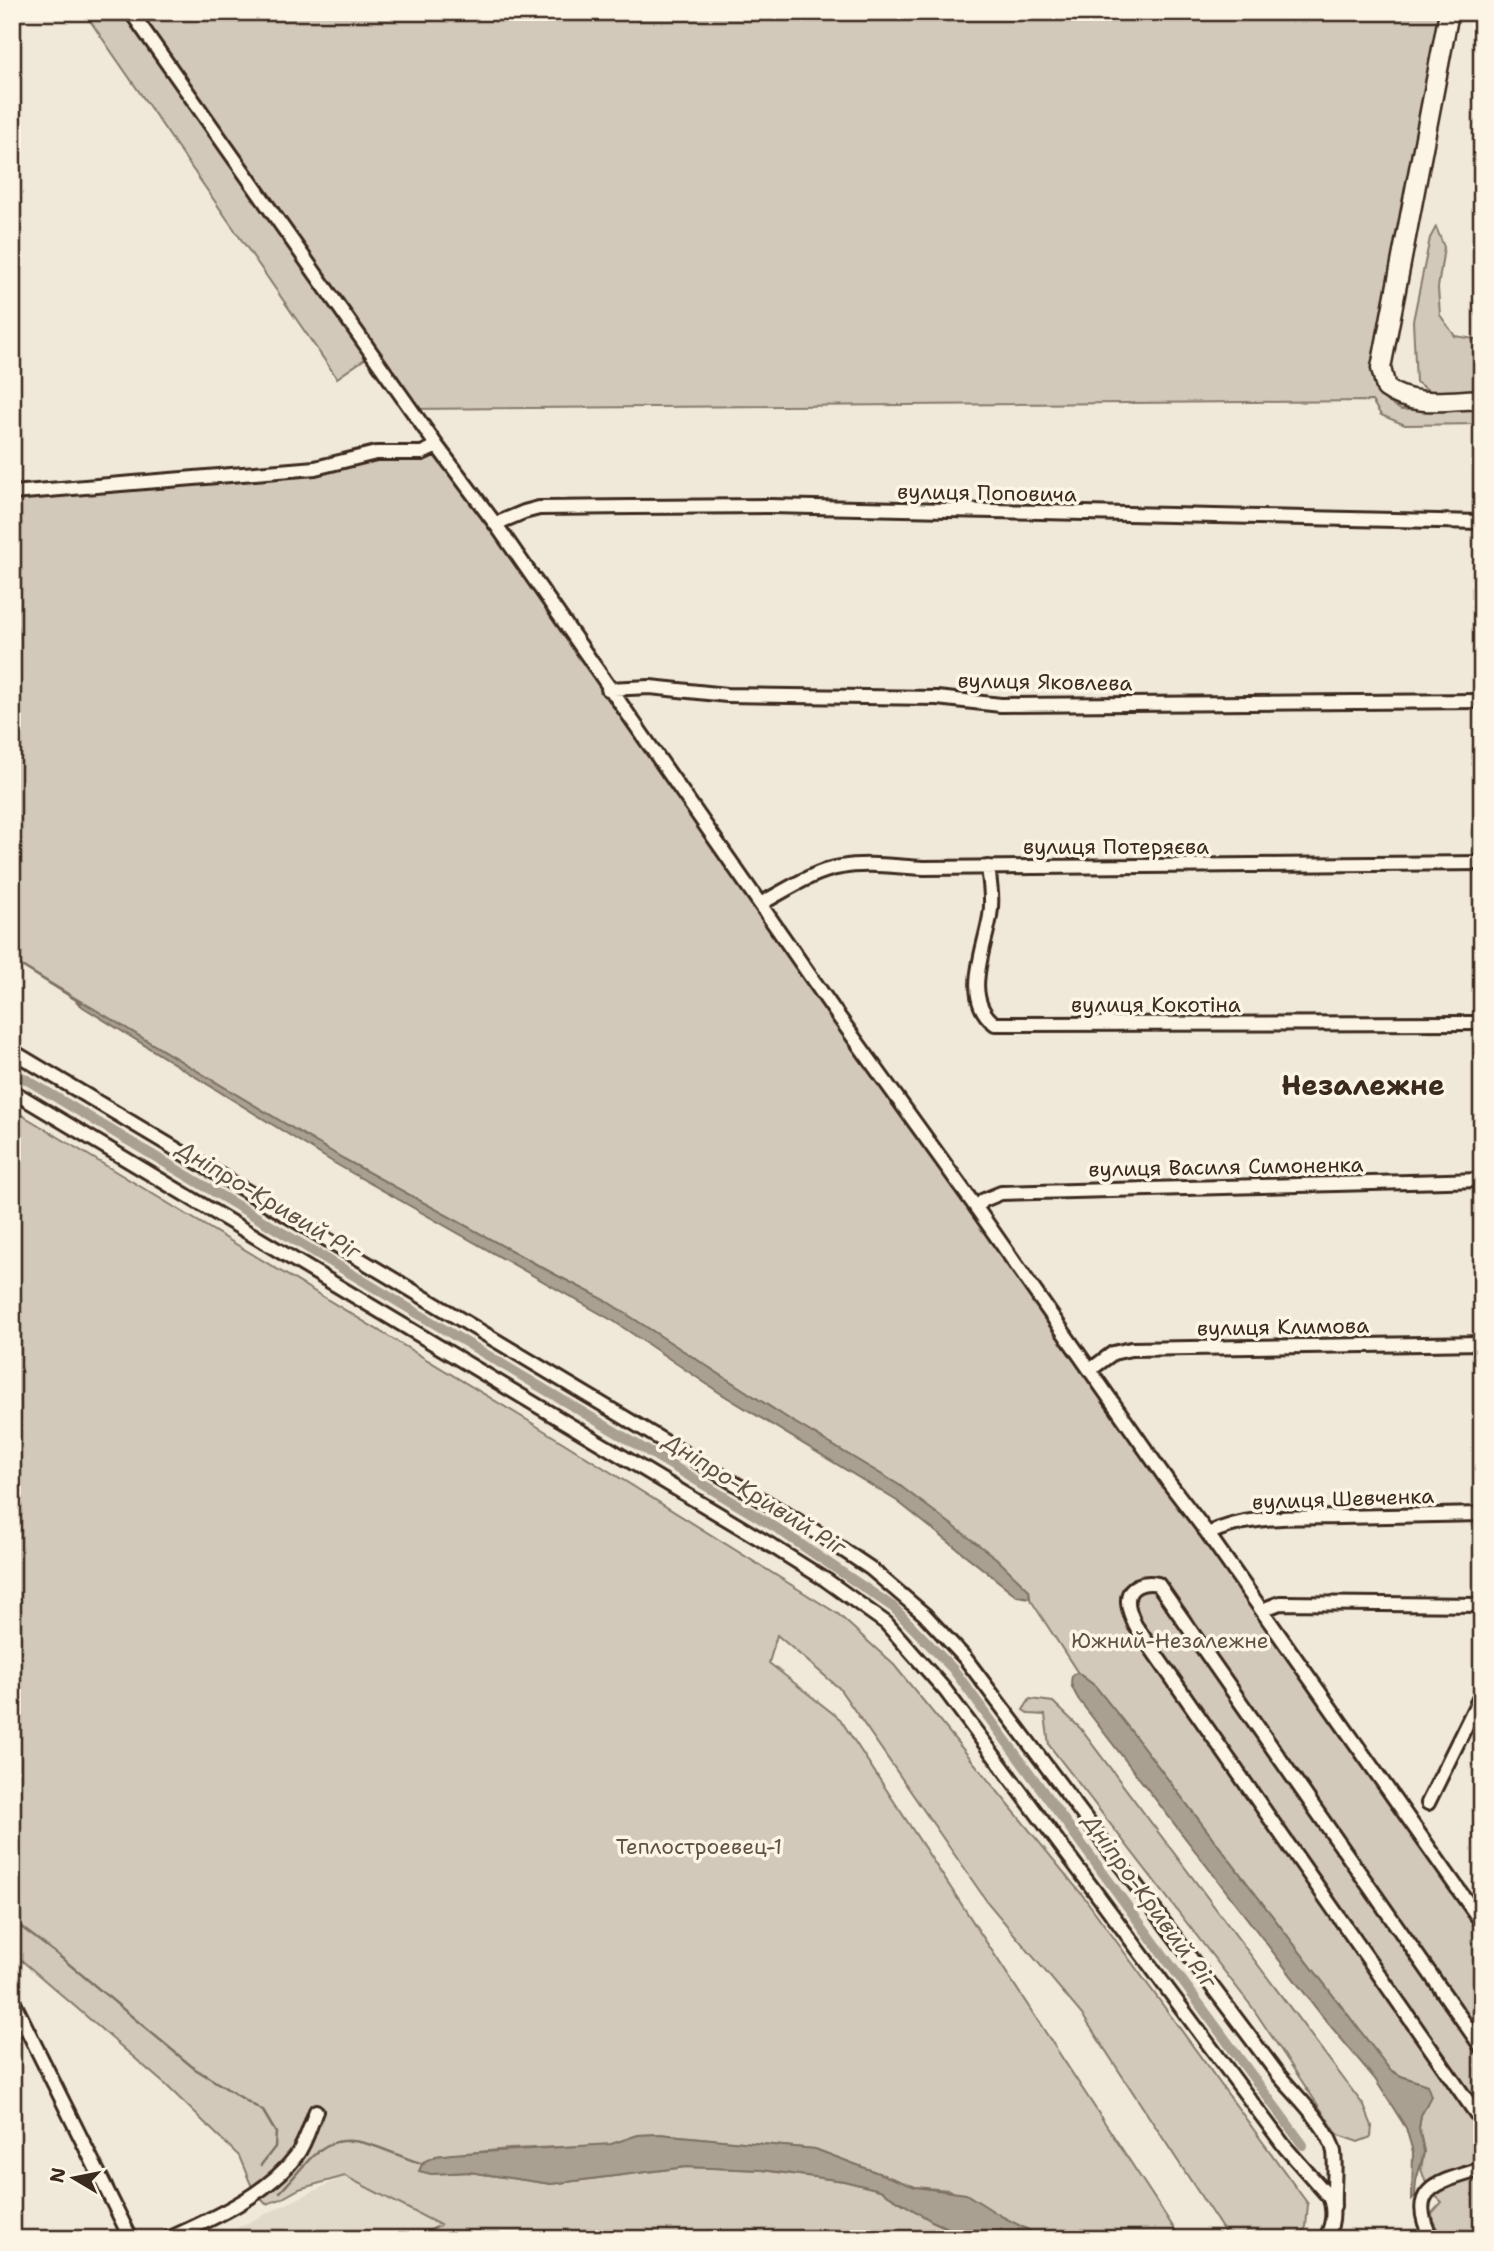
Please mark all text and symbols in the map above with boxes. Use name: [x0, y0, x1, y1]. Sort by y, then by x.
street label: вулиця Поповича: [897, 477, 1077, 509]
street label: вулиця Яковлева: [957, 666, 1133, 698]
street label: вулиця Потеряєва: [1023, 833, 1209, 861]
street label: вулиця Кокотіна: [1071, 991, 1241, 1019]
district label: Незалежне: [1281, 1066, 1445, 1104]
water label: Дніпро-Кривий Ріг: [170, 1132, 368, 1268]
street label: вулиця Василя Симоненка: [1088, 1151, 1364, 1183]
street label: вулиця Климова: [1197, 1311, 1369, 1343]
water label: Дніпро-Кривий Ріг: [657, 1425, 853, 1563]
street label: вулиця Шевченка: [1251, 1482, 1435, 1516]
park label: Южний-Незалежне: [1071, 1627, 1269, 1655]
water label: Дніпро-Кривий Ріг: [1075, 1806, 1225, 1996]
park label: Теплостроевец-1: [616, 1833, 782, 1861]
north arrow: [38, 2142, 108, 2212]
text: N: [44, 2166, 71, 2185]

